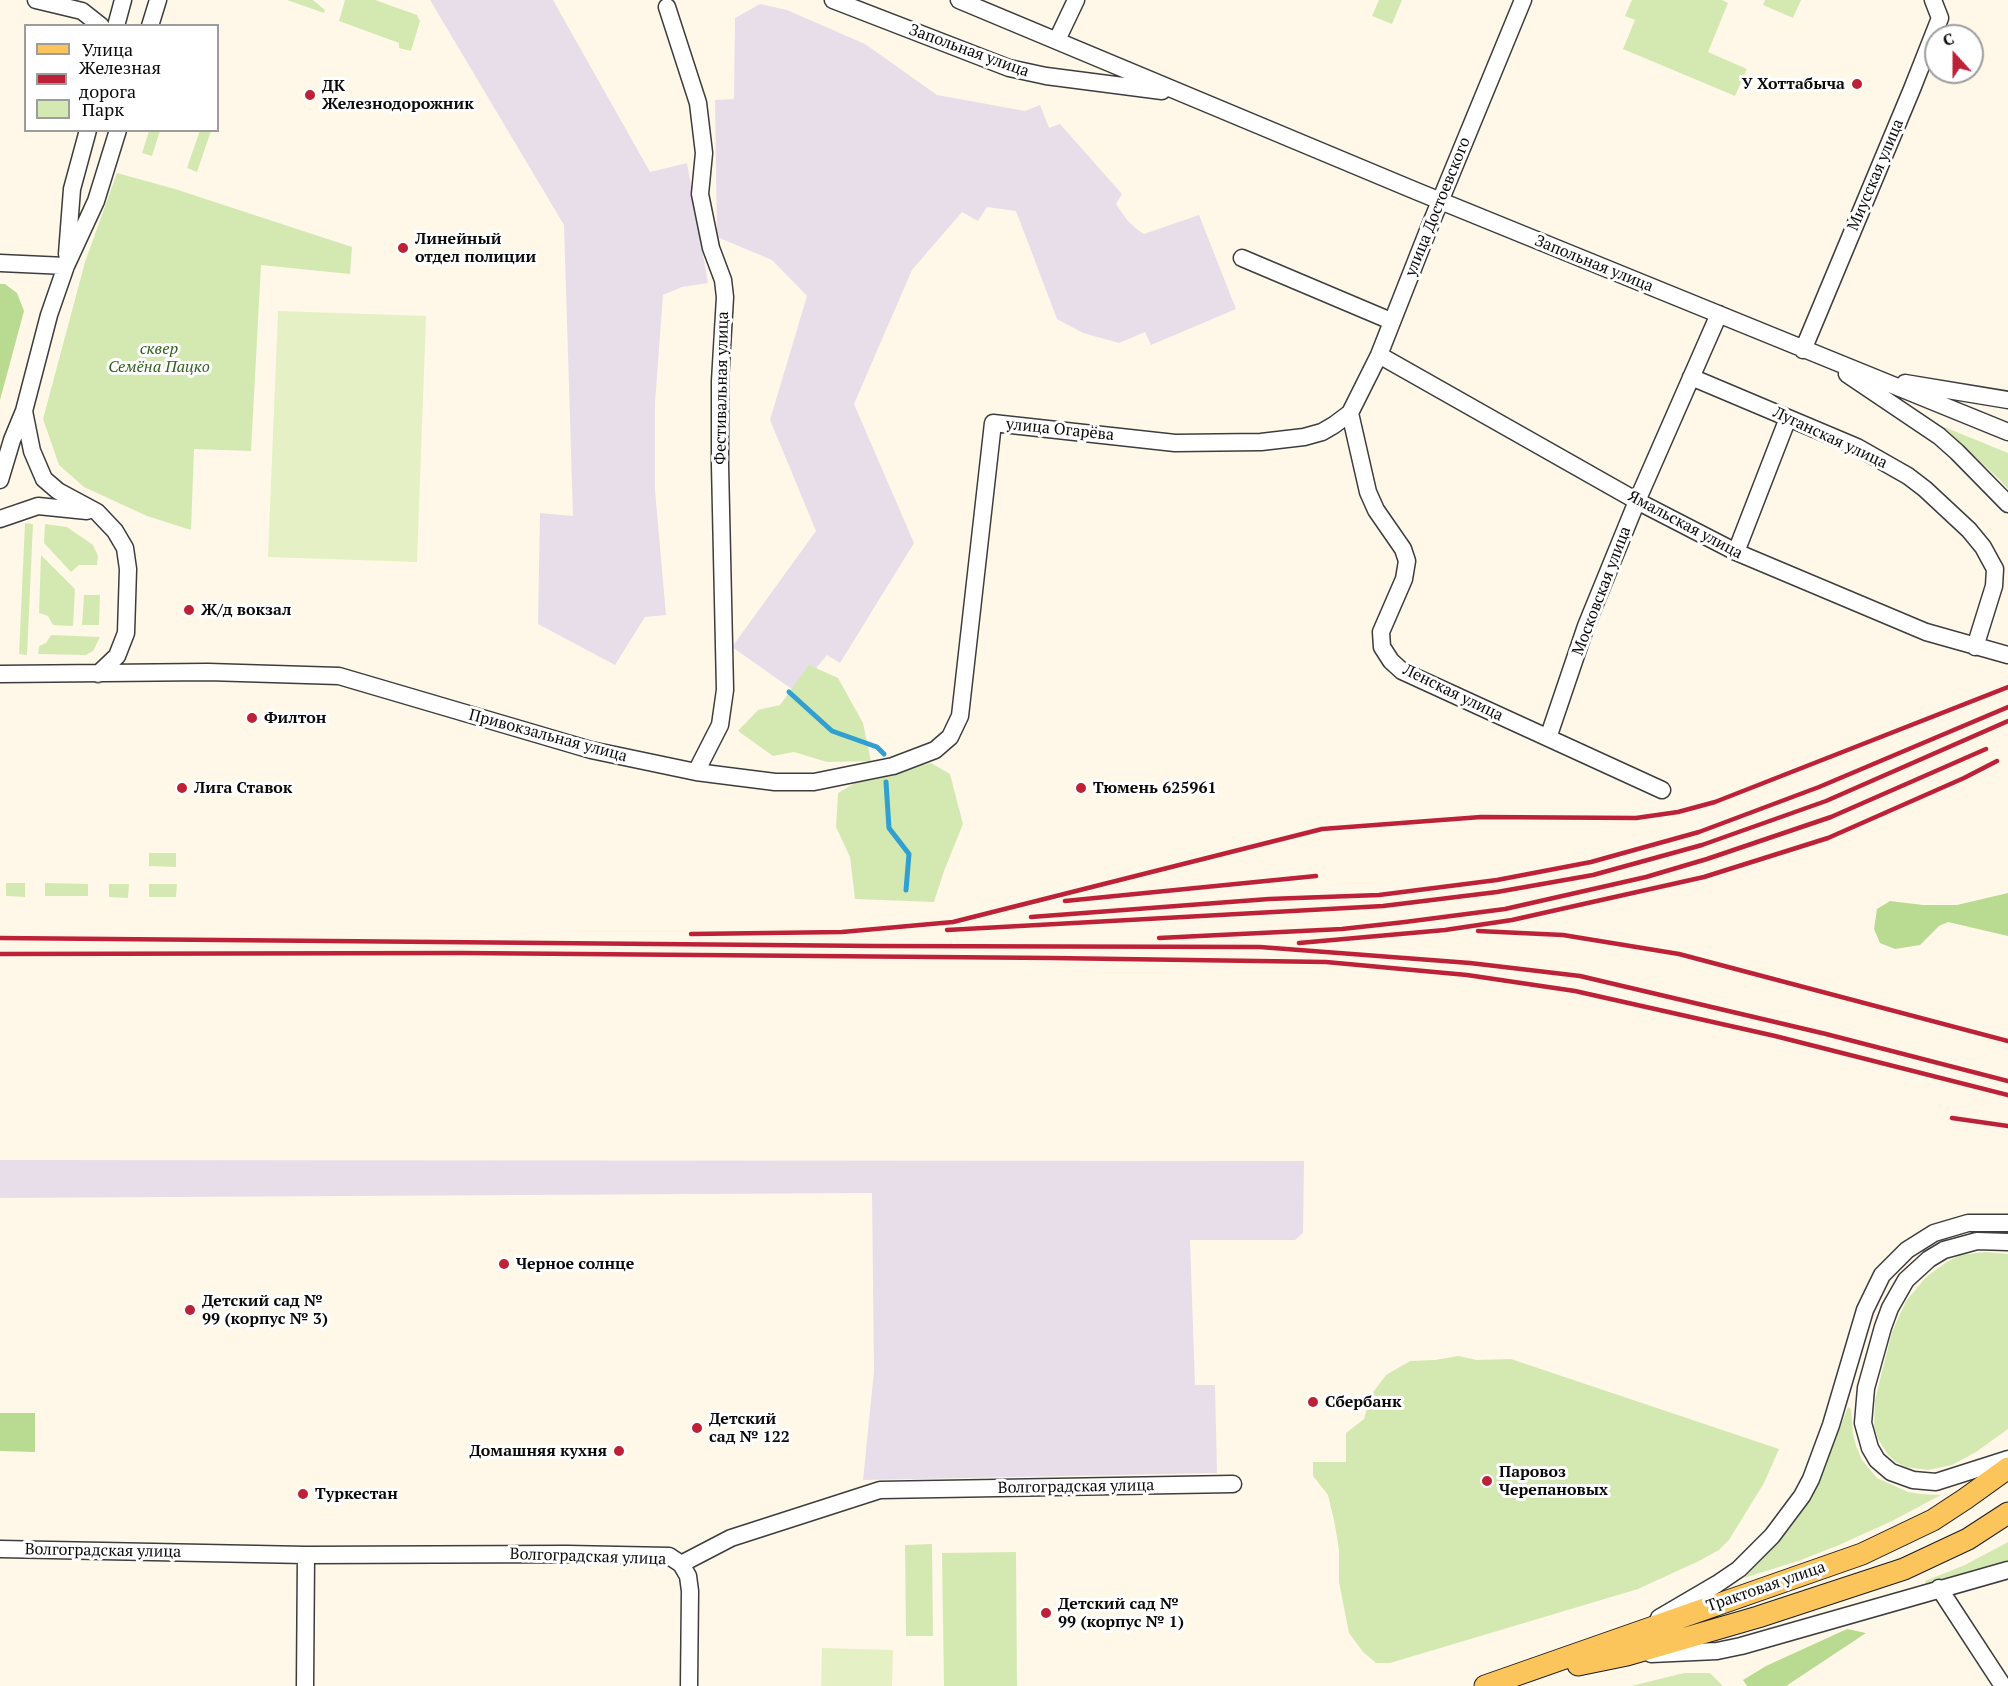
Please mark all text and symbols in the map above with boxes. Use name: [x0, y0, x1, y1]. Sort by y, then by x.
street label: Запольная улица: [906, 20, 1032, 82]
legend: [24, 24, 219, 132]
north arrow: [1924, 24, 1984, 84]
text: С: [1939, 27, 1957, 51]
text: Улица: [82, 37, 133, 61]
text: Железная дорога: [79, 55, 161, 103]
place label: У Хоттабыча: [1742, 74, 1845, 94]
place label: ДК Железнодорожник: [322, 76, 474, 114]
marker: У Хоттабыча: [1850, 77, 1864, 91]
marker: ДК Железнодорожник: [303, 88, 317, 102]
text: Парк: [82, 97, 124, 121]
street label: Миусская улица: [1844, 116, 1908, 234]
street label: улица Достоевского: [1401, 135, 1475, 279]
place label: Линейный отдел полиции: [415, 229, 536, 267]
street label: Запольная улица: [1532, 231, 1656, 297]
marker: Линейный отдел полиции: [396, 241, 410, 255]
street label: Фестивальная улица: [711, 311, 733, 465]
park label: сквер Семёна Пацко: [108, 339, 210, 377]
street label: Луганская улица: [1770, 403, 1890, 473]
street label: улица Огарёва: [1005, 415, 1115, 445]
street label: Ямальская улица: [1624, 487, 1746, 563]
street label: Московская улица: [1569, 524, 1635, 658]
place label: Ж/д вокзал: [201, 600, 291, 620]
marker: Ж/д вокзал: [182, 603, 196, 617]
street label: Ленская улица: [1400, 660, 1506, 726]
street label: Привокзальная улица: [467, 706, 629, 766]
place label: Филтон: [264, 708, 326, 728]
marker: Филтон: [245, 711, 259, 725]
place label: Лига Ставок: [194, 778, 292, 798]
place label: Тюмень 625961: [1093, 778, 1216, 798]
marker: Лига Ставок: [175, 781, 189, 795]
marker: Тюмень 625961: [1074, 781, 1088, 795]
place label: Черное солнце: [516, 1254, 634, 1274]
marker: Черное солнце: [497, 1257, 511, 1271]
place label: Детский сад № 99 (корпус № 3): [202, 1291, 328, 1329]
marker: Детский сад № 99 (корпус № 3): [183, 1303, 197, 1317]
place label: Сбербанк: [1325, 1392, 1401, 1412]
marker: Сбербанк: [1306, 1395, 1320, 1409]
place label: Детский сад № 122: [709, 1409, 790, 1447]
marker: Детский сад № 122: [690, 1421, 704, 1435]
place label: Домашняя кухня: [470, 1441, 607, 1461]
marker: Домашняя кухня: [612, 1444, 626, 1458]
place label: Паровоз Черепановых: [1499, 1462, 1608, 1500]
marker: Паровоз Черепановых: [1480, 1474, 1494, 1488]
street label: Волгоградская улица: [998, 1476, 1154, 1498]
place label: Туркестан: [315, 1484, 398, 1504]
marker: Туркестан: [296, 1487, 310, 1501]
street label: Волгоградская улица: [25, 1540, 181, 1562]
street label: Волгоградская улица: [509, 1545, 667, 1569]
street label: Трактовая улица: [1704, 1558, 1828, 1616]
place label: Детский сад № 99 (корпус № 1): [1058, 1594, 1184, 1632]
marker: Детский сад № 99 (корпус № 1): [1039, 1606, 1053, 1620]

